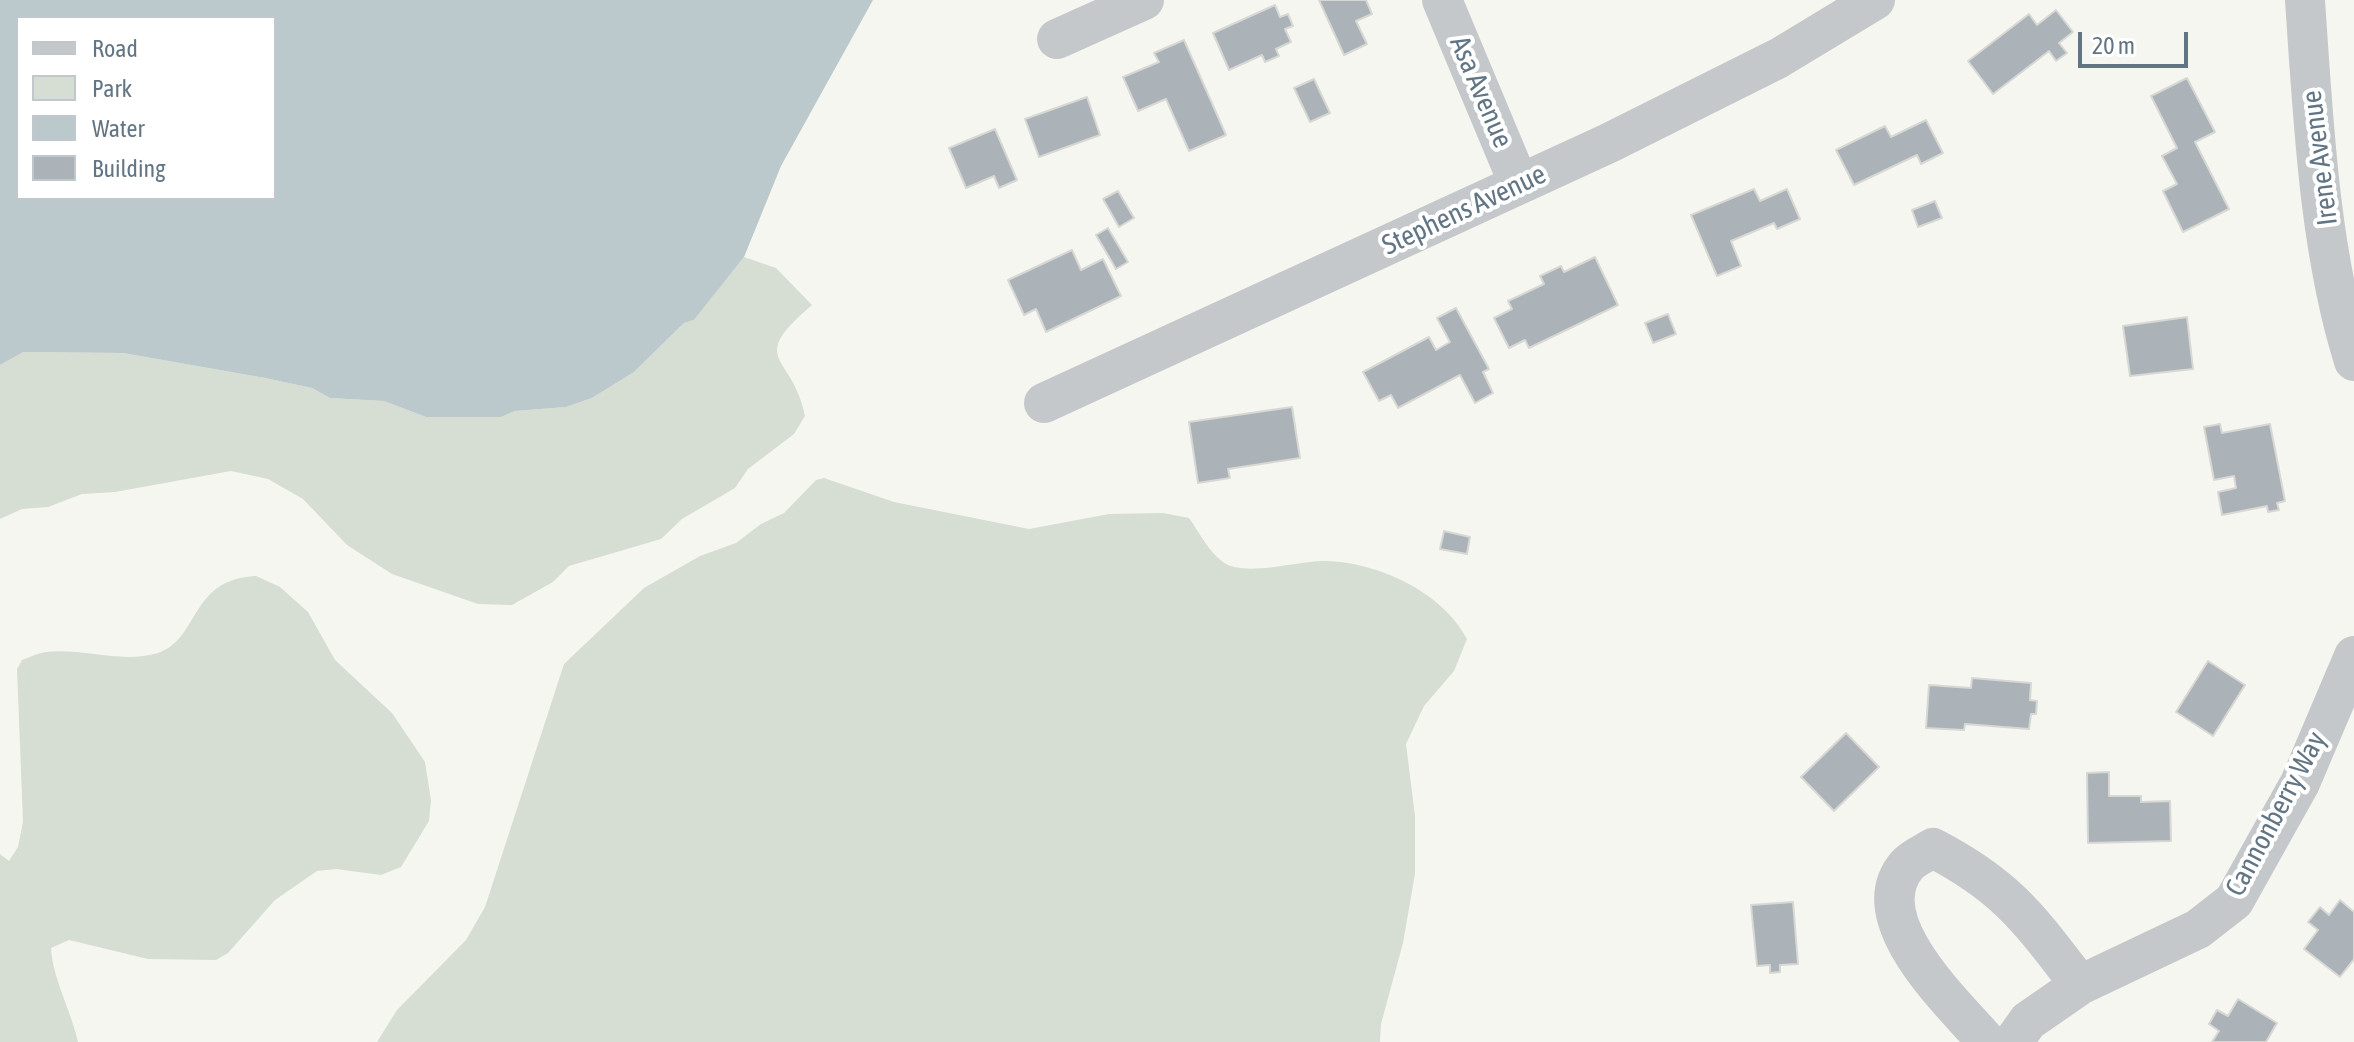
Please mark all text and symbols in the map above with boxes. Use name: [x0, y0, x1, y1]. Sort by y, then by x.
legend: [16, 16, 276, 200]
scale bar: [2082, 16, 2192, 66]
street label: Asa Avenue: [1442, 31, 1520, 153]
text: 20 m: [2092, 32, 2135, 59]
text: Road: [92, 35, 138, 62]
text: Park: [92, 75, 132, 102]
street label: Irene Avenue: [2295, 89, 2345, 227]
text: Water: [92, 115, 145, 142]
text: Building: [92, 155, 165, 182]
street label: Stephens Avenue: [1377, 157, 1551, 263]
street label: Cannonberry Way: [2219, 726, 2333, 902]

